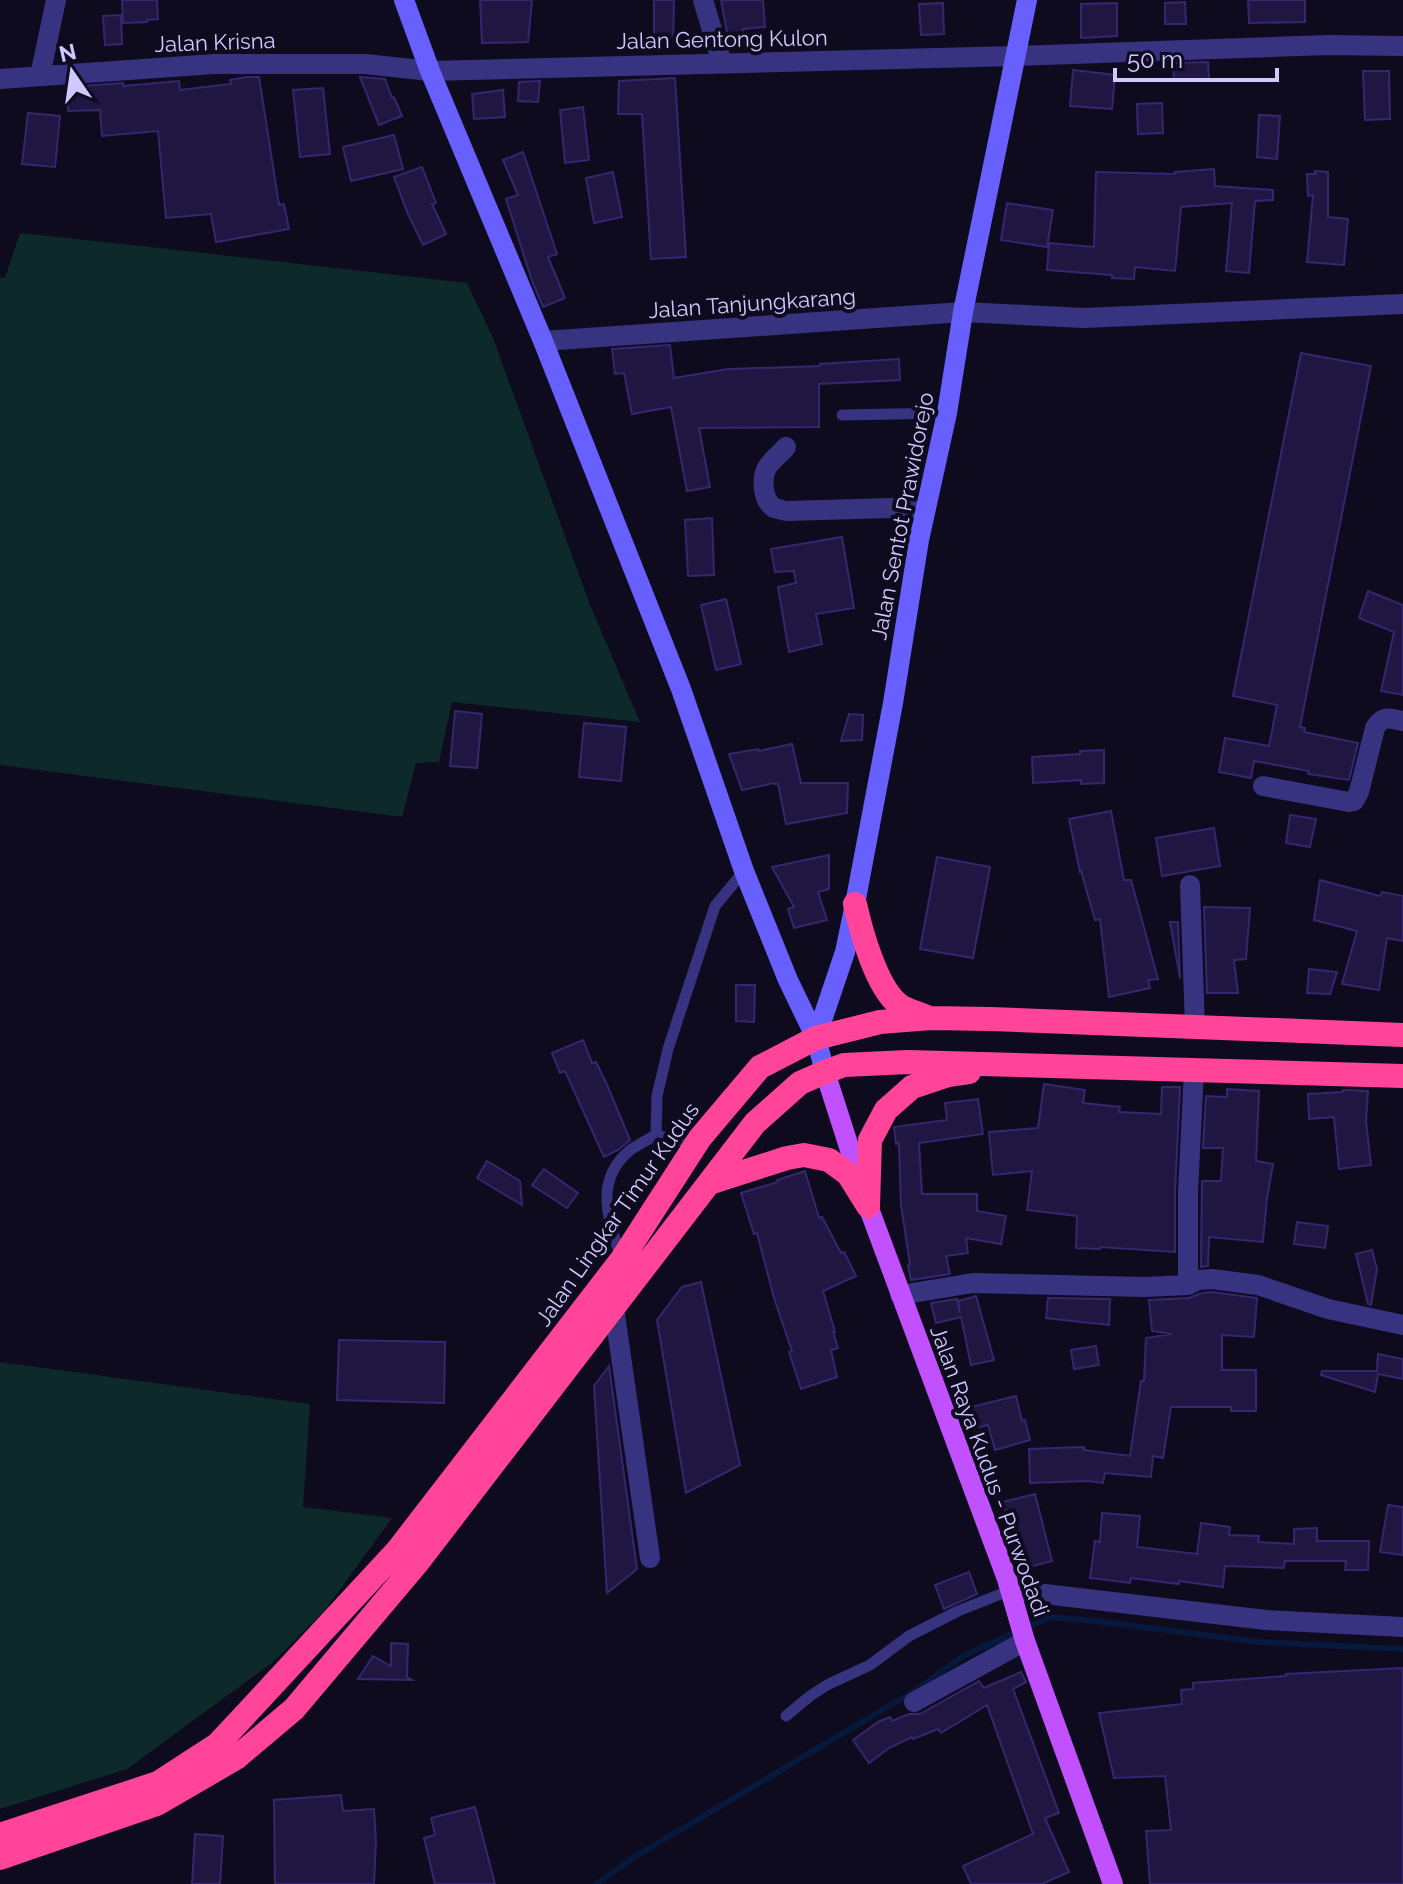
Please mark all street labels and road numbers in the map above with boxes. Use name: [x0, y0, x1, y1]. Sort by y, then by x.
street label: Jalan Gentong Kulon: [616, 24, 828, 54]
street label: Jalan Krisna: [154, 27, 276, 57]
street label: Jalan Tanjungkarang: [647, 283, 857, 323]
street label: Jalan Sentot Prawidorejo: [865, 390, 939, 642]
street label: Jalan Lingkar Timur Kudus: [530, 1097, 704, 1331]
street label: Jalan Raya Kudus - Purwodadi: [925, 1322, 1055, 1620]

